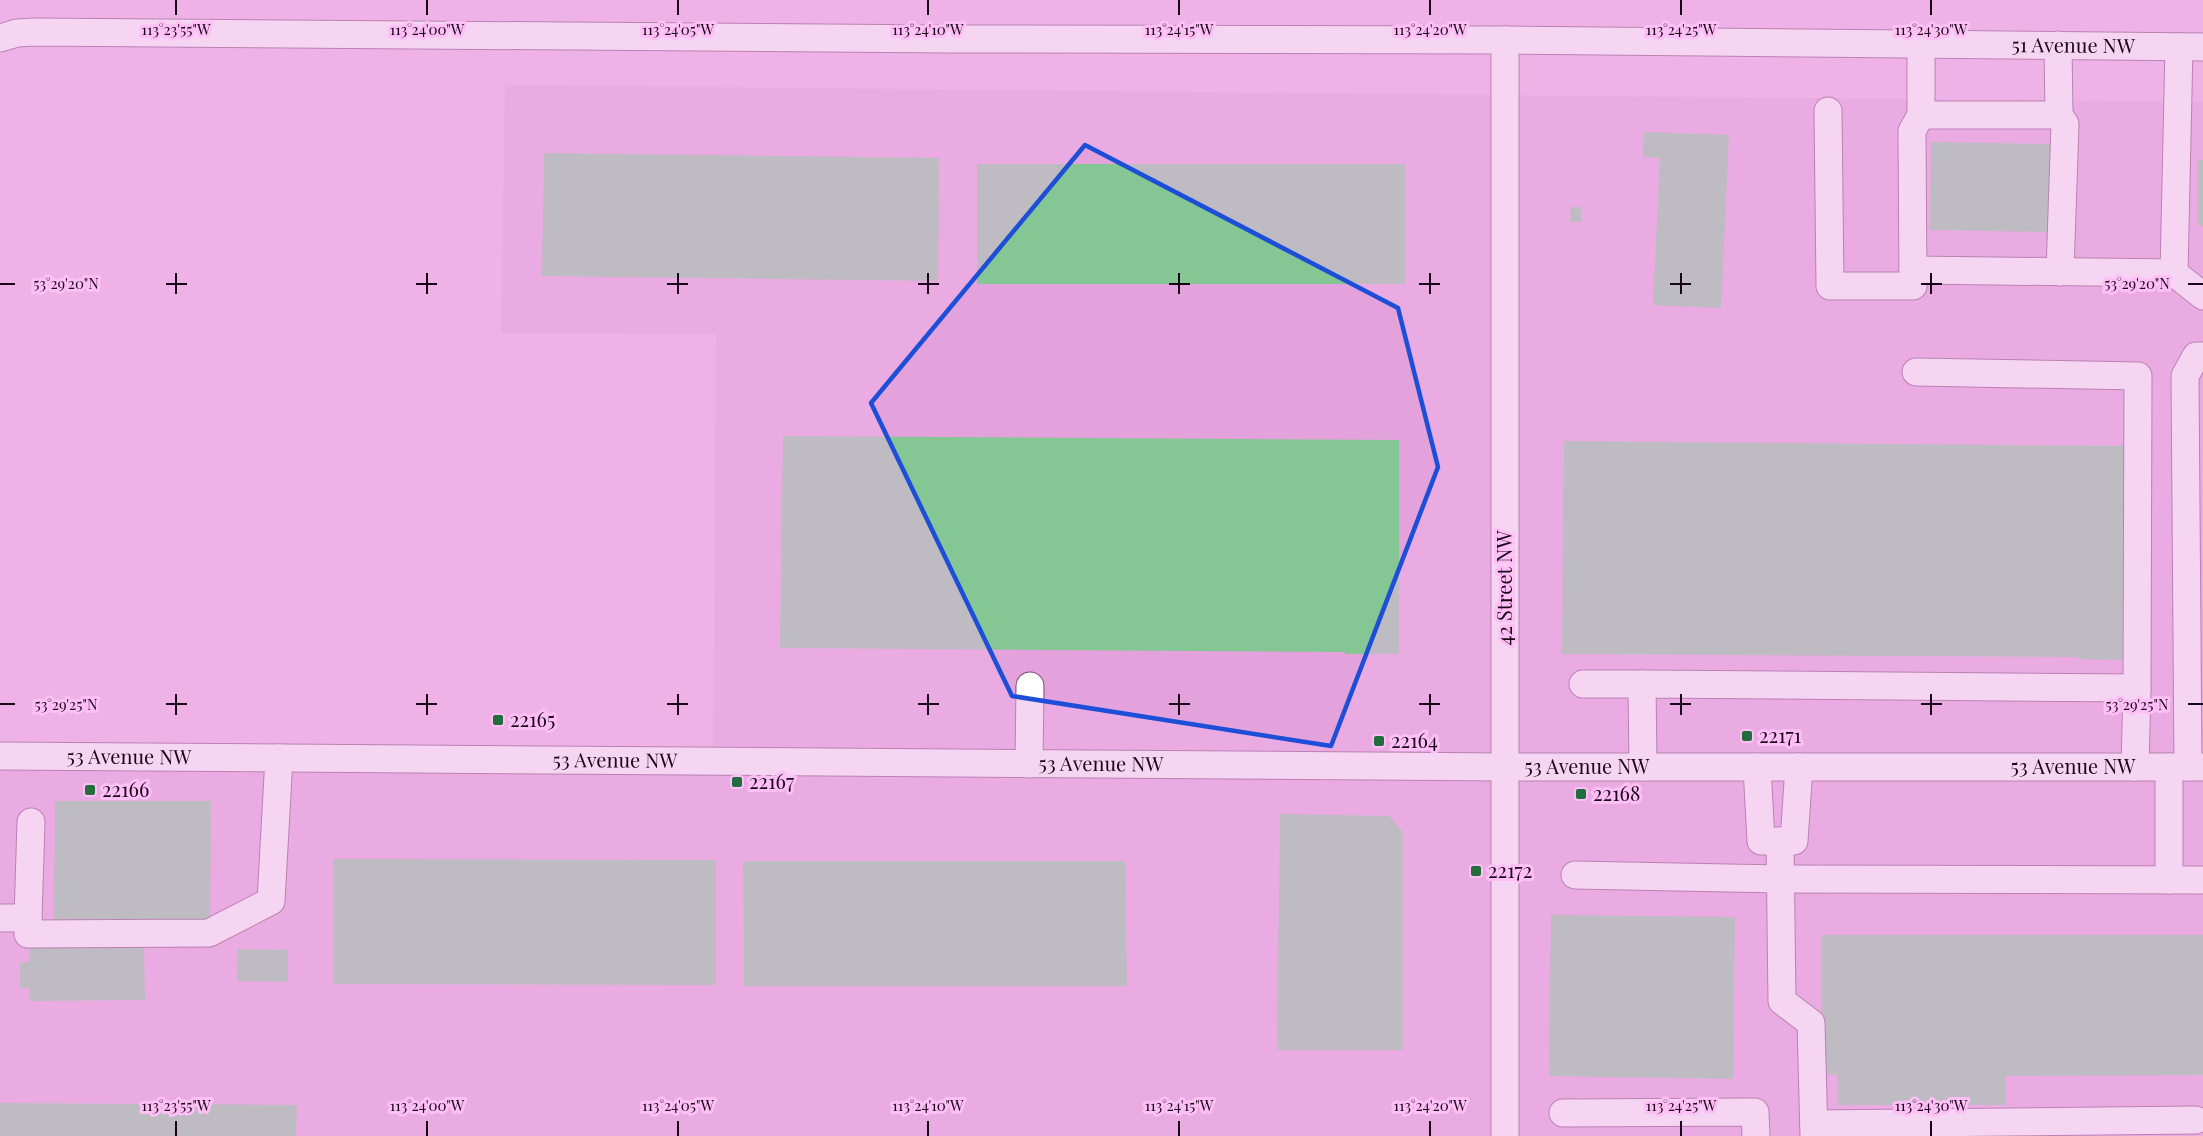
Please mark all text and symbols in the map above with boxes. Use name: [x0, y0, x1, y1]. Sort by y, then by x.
text: 113°23'55"W: [142, 19, 211, 39]
text: 113°24'00"W: [390, 19, 465, 39]
text: 113°24'05"W: [642, 19, 714, 39]
text: 113°24'10"W: [892, 19, 964, 39]
text: 113°24'15"W: [1145, 19, 1214, 39]
text: 113°24'20"W: [1394, 19, 1467, 39]
text: 113°24'25"W: [1646, 19, 1717, 39]
text: 113°24'30"W: [1895, 19, 1968, 39]
street label: 51 Avenue NW: [2011, 30, 2136, 58]
text: 53°29'20"N: [33, 273, 99, 293]
text: 53°29'20"N: [2104, 273, 2170, 293]
street label: 42 Street NW: [1490, 530, 1517, 646]
text: 53°29'25"N: [34, 694, 98, 714]
text: 53°29'25"N: [2105, 694, 2169, 714]
place label: 22165: [510, 705, 555, 732]
marker: 22165: [491, 713, 505, 727]
place label: 22171: [1759, 721, 1801, 748]
place label: 22164: [1391, 726, 1438, 753]
marker: 22171: [1740, 729, 1754, 743]
marker: 22164: [1372, 734, 1386, 748]
street label: 53 Avenue NW: [66, 741, 192, 769]
street label: 53 Avenue NW: [552, 745, 678, 773]
street label: 53 Avenue NW: [1038, 749, 1164, 777]
street label: 53 Avenue NW: [1524, 752, 1650, 779]
street label: 53 Avenue NW: [2010, 752, 2136, 779]
place label: 22167: [749, 767, 794, 794]
place label: 22166: [102, 775, 149, 802]
marker: 22167: [730, 775, 744, 789]
place label: 22168: [1593, 779, 1640, 806]
marker: 22166: [83, 783, 97, 797]
marker: 22168: [1574, 787, 1588, 801]
place label: 22172: [1488, 856, 1532, 883]
marker: 22172: [1469, 864, 1483, 878]
text: 113°23'55"W: [142, 1095, 211, 1115]
text: 113°24'00"W: [390, 1095, 465, 1115]
text: 113°24'05"W: [642, 1095, 714, 1115]
text: 113°24'10"W: [892, 1095, 964, 1115]
text: 113°24'15"W: [1145, 1095, 1214, 1115]
text: 113°24'20"W: [1394, 1095, 1467, 1115]
text: 113°24'25"W: [1646, 1095, 1717, 1115]
text: 113°24'30"W: [1895, 1095, 1968, 1115]

